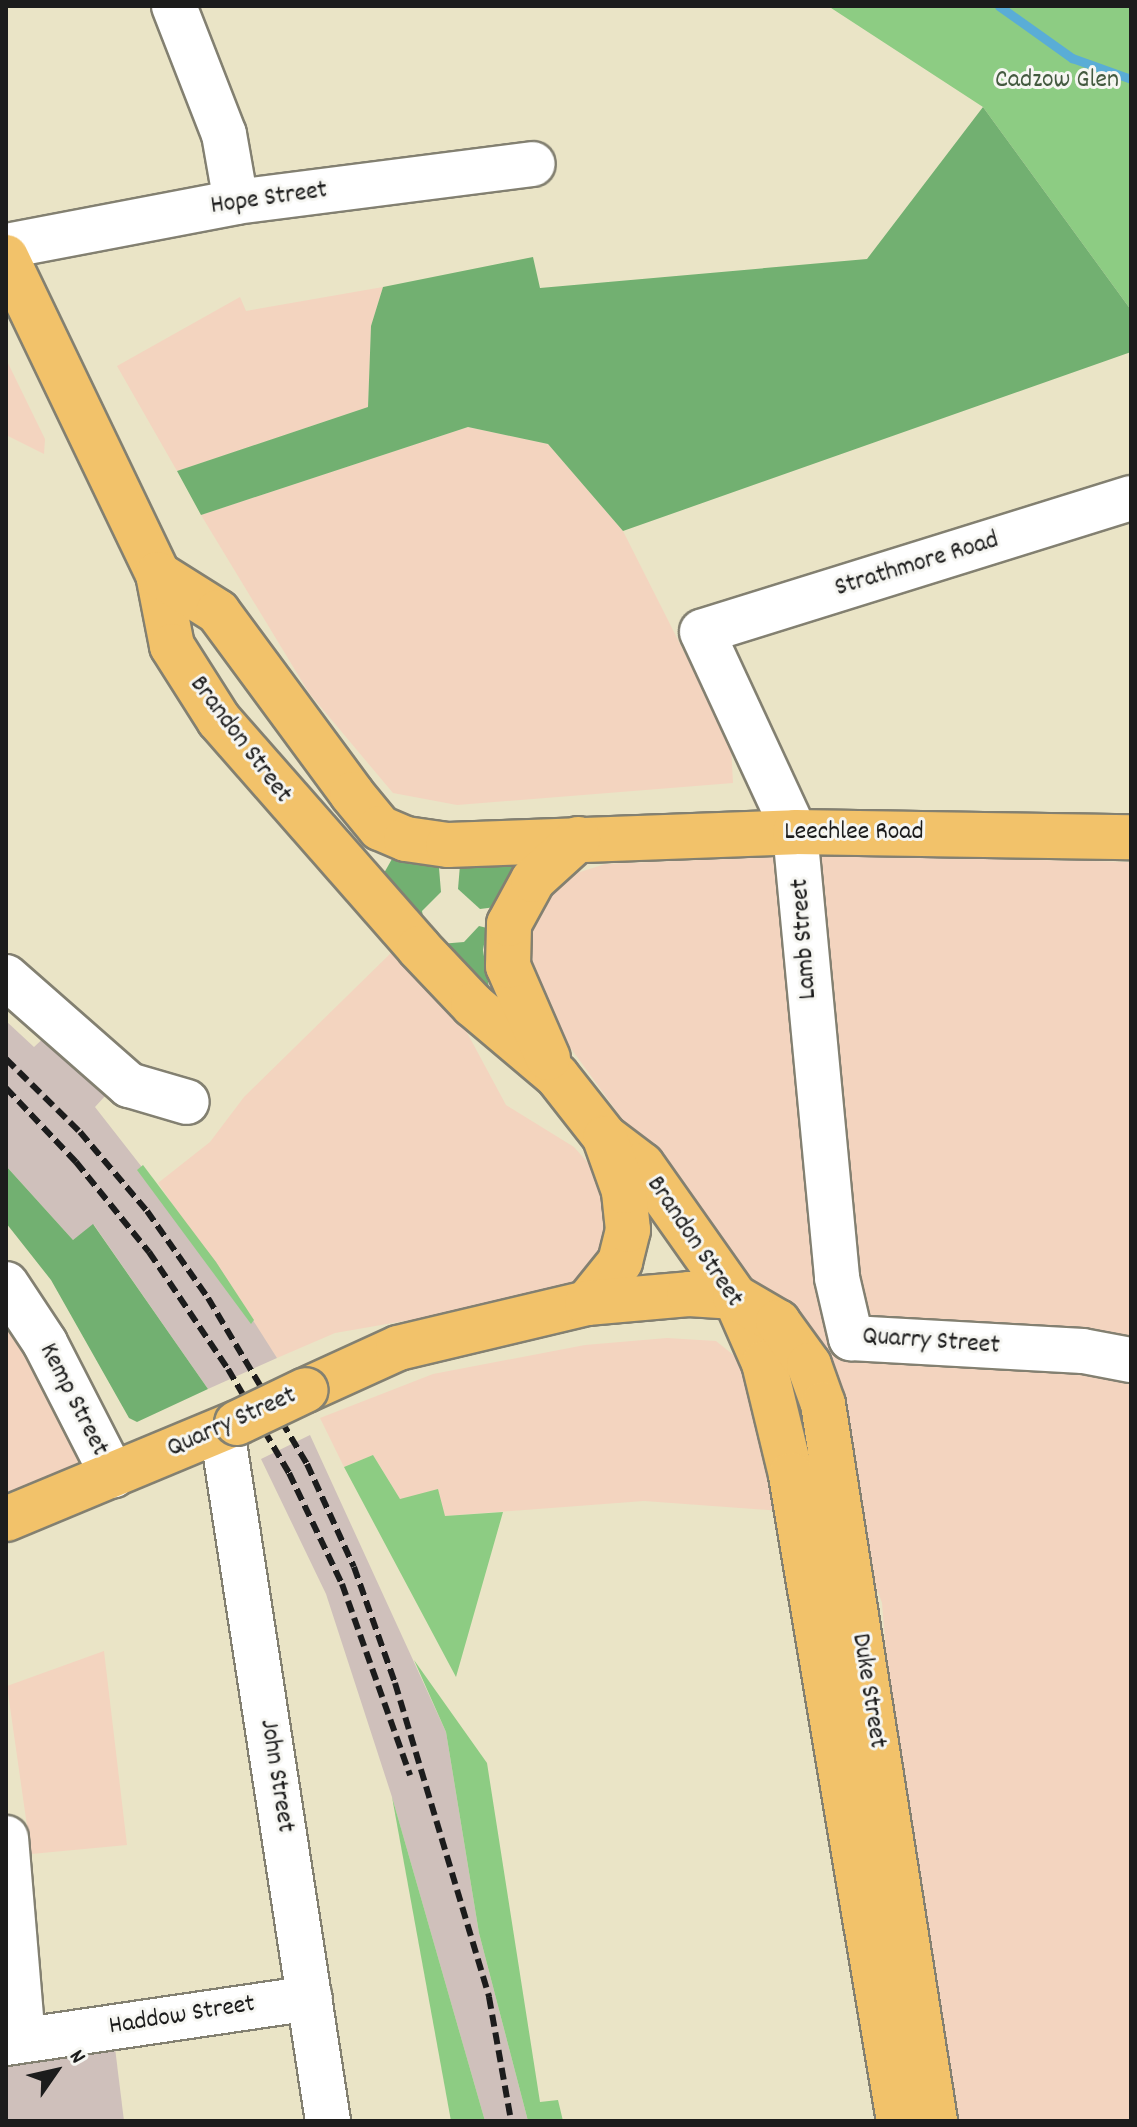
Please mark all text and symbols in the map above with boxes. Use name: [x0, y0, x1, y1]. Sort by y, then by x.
park label: Cadzow Glen: [995, 65, 1119, 97]
street label: Hope Street: [209, 175, 329, 223]
street label: Strathmore Road: [831, 525, 1003, 605]
street label: Brandon Street: [182, 670, 298, 810]
street label: Leechlee Road: [784, 817, 924, 849]
street label: Lamb Street: [785, 878, 825, 1000]
street label: Brandon Street: [639, 1171, 749, 1313]
street label: Quarry Street: [861, 1322, 1001, 1362]
street label: Kemp Street: [31, 1338, 115, 1462]
street label: Quarry Street: [163, 1381, 301, 1465]
street label: Duke Street: [844, 1631, 892, 1751]
street label: John Street: [252, 1717, 300, 1835]
street label: Haddow Street: [107, 1989, 257, 2043]
north arrow: [16, 2031, 96, 2111]
text: N: [60, 2044, 92, 2070]

